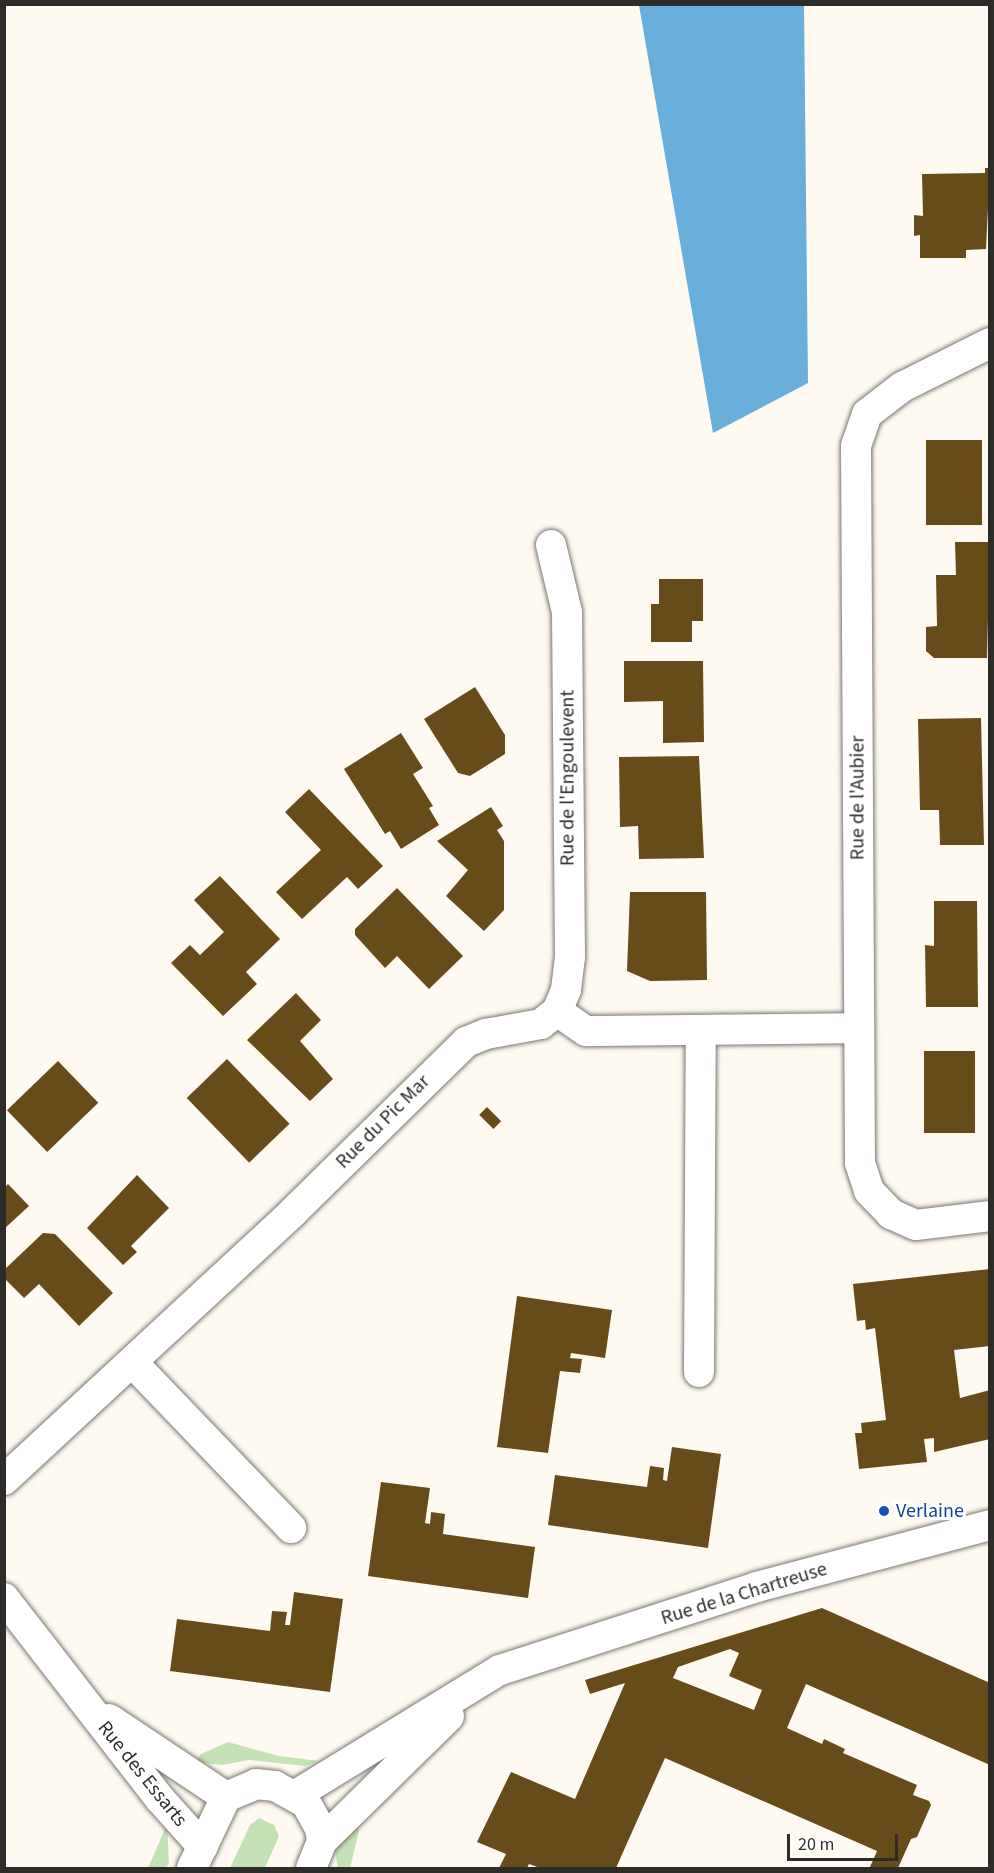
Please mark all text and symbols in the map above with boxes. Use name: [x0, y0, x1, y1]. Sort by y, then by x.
street label: Rue de l'Engoulevent: [556, 690, 580, 866]
street label: Rue de l'Aubier: [846, 736, 870, 860]
street label: Rue du Pic Mar: [331, 1070, 435, 1174]
place label: Verlaine: [896, 1499, 964, 1523]
marker: Verlaine: [877, 1504, 891, 1518]
street label: Rue de la Chartreuse: [658, 1557, 830, 1631]
street label: Rue des Essarts: [92, 1716, 192, 1832]
scale bar: [790, 1822, 901, 1860]
text: 20 m: [798, 1832, 834, 1857]

